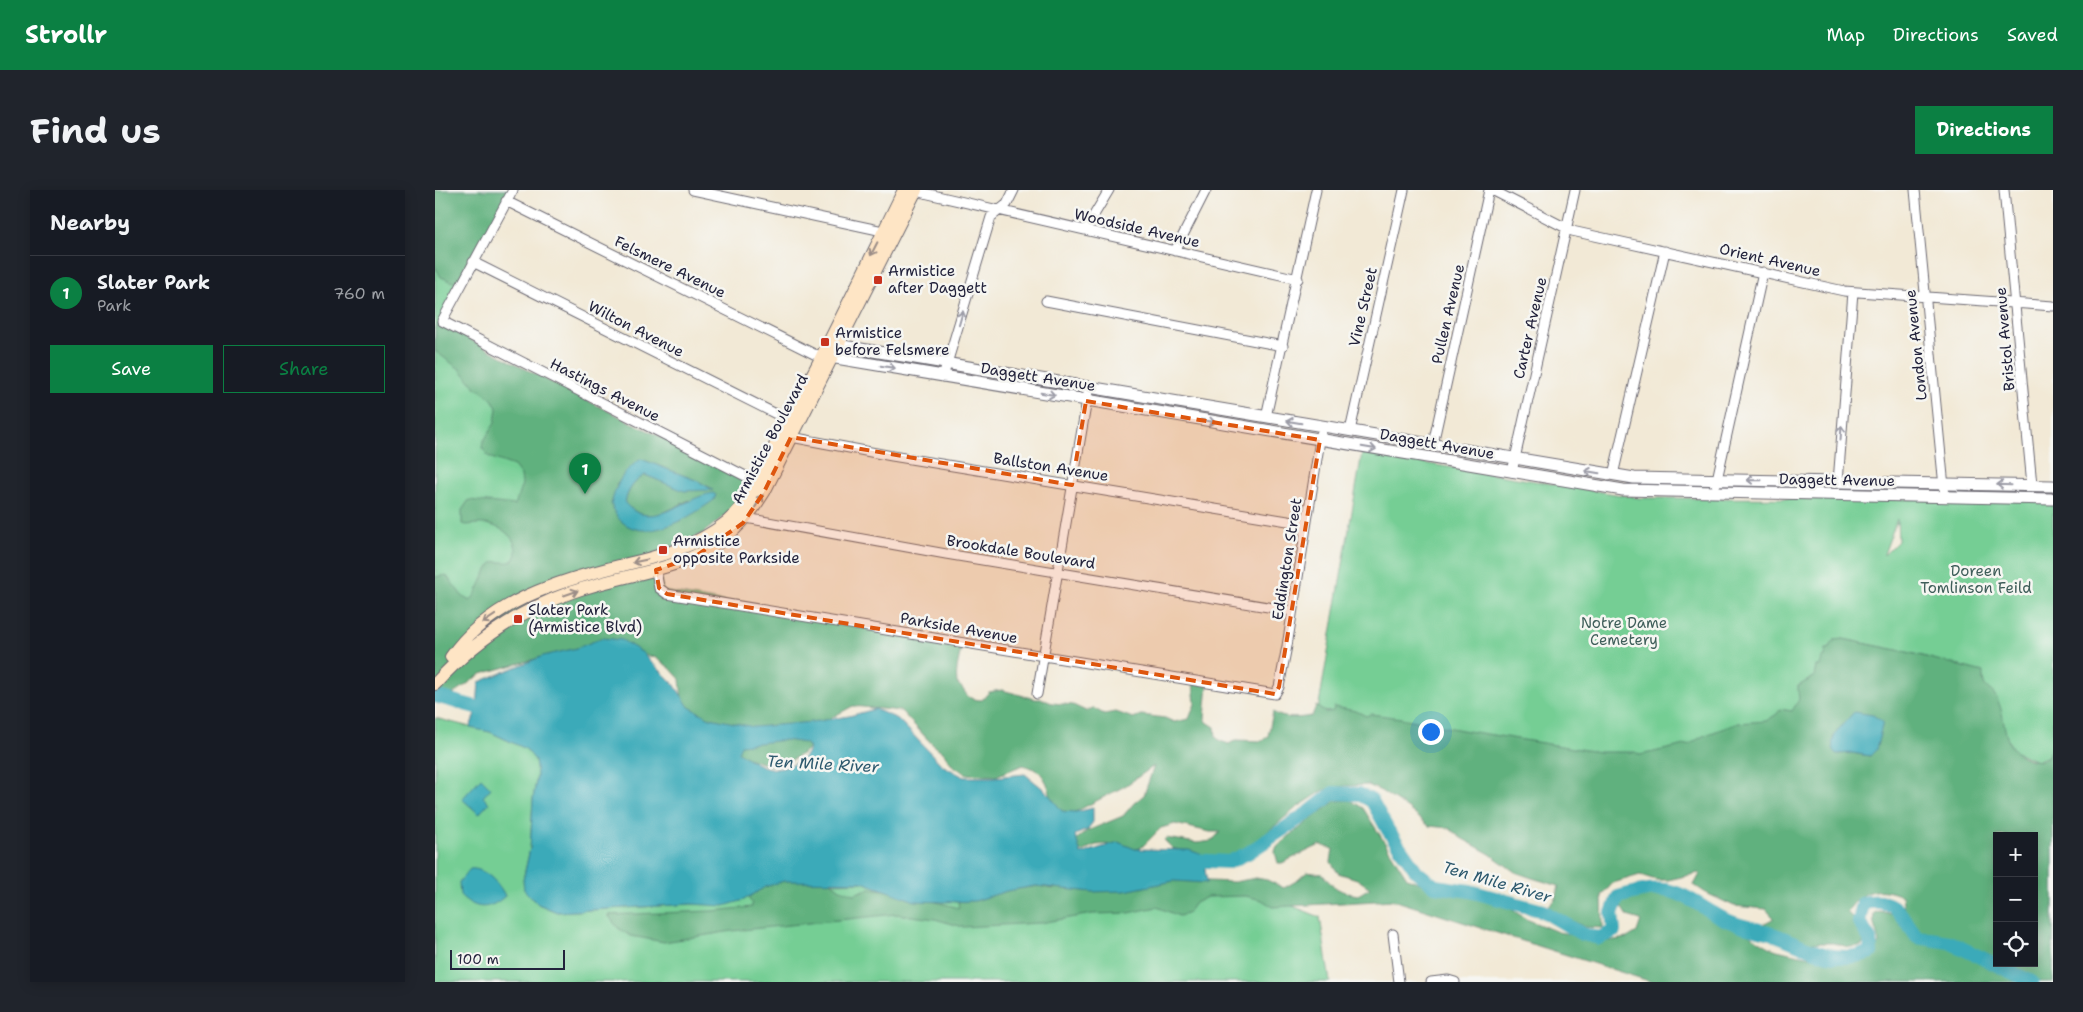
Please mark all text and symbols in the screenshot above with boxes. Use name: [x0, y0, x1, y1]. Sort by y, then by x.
text: Strollr: [25, 19, 107, 51]
text: Map: [1827, 23, 1865, 47]
text: Directions: [1893, 23, 1979, 47]
text: Saved: [2007, 23, 2058, 47]
button: Directions: [1915, 106, 2053, 154]
text: Find us: [30, 107, 161, 154]
street label: Woodside Avenue: [1072, 204, 1202, 252]
text: Nearby: [50, 209, 130, 237]
street label: Felsmere Avenue: [611, 231, 729, 303]
street label: Orient Avenue: [1717, 239, 1823, 281]
one-way arrow: [869, 241, 879, 256]
place label: Armistice after Daggett: [888, 261, 987, 298]
street label: Pullen Avenue: [1427, 262, 1469, 366]
street label: Vine Street: [1344, 265, 1382, 349]
text: Slater Park: [97, 270, 210, 295]
marker: Armistice after Daggett: [872, 274, 884, 286]
street label: Carter Avenue: [1509, 275, 1551, 381]
text: 1: [62, 283, 70, 304]
text: 760 m: [333, 283, 385, 304]
street label: Bristol Avenue: [1991, 286, 2019, 392]
street label: London Avenue: [1900, 288, 1932, 402]
text: Park: [97, 295, 131, 316]
street label: Wilton Avenue: [585, 296, 687, 362]
one-way arrow: [957, 310, 967, 326]
place label: Armistice before Felsmere: [835, 323, 949, 360]
marker: Armistice before Felsmere: [819, 336, 831, 348]
button: Save: [50, 345, 213, 393]
button: Share: [223, 345, 385, 393]
street label: Hastings Avenue: [547, 354, 663, 426]
street label: Daggett Avenue: [979, 358, 1097, 396]
one-way arrow: [879, 363, 895, 372]
street label: Armistice Boulevard: [727, 370, 813, 507]
one-way arrow: [1040, 390, 1056, 400]
one-way arrow: [1200, 416, 1216, 426]
one-way arrow: [1286, 416, 1302, 426]
street label: Daggett Avenue: [1378, 424, 1496, 464]
one-way arrow: [1837, 426, 1846, 442]
one-way arrow: [1360, 443, 1376, 453]
street label: Ballston Avenue: [992, 448, 1110, 486]
pin: 1: [569, 453, 601, 494]
one-way arrow: [1585, 466, 1601, 476]
street label: Daggett Avenue: [1779, 469, 1895, 491]
one-way arrow: [1747, 476, 1763, 485]
one-way arrow: [1997, 480, 2013, 489]
one-way arrow: [754, 494, 764, 508]
street label: Eddington Street: [1267, 496, 1307, 622]
street label: Brookdale Boulevard: [945, 530, 1097, 574]
place label: Armistice opposite Parkside: [673, 531, 800, 568]
marker: Armistice opposite Parkside: [657, 544, 669, 556]
one-way arrow: [632, 557, 648, 566]
park label: Doreen Tomlinson Feild: [1920, 561, 2032, 598]
one-way arrow: [563, 588, 579, 597]
place label: Slater Park (Armistice Blvd): [528, 600, 642, 637]
street label: Parkside Avenue: [899, 608, 1019, 648]
one-way arrow: [482, 613, 496, 624]
marker: Slater Park (Armistice Blvd): [512, 613, 524, 625]
park label: Notre Dame Cemetery: [1581, 613, 1667, 650]
your location: [1418, 719, 1444, 745]
water label: Ten Mile River: [766, 751, 880, 777]
map controls: [1993, 832, 2038, 967]
button: +: [1993, 832, 2038, 877]
water label: Ten Mile River: [1440, 856, 1554, 908]
button: −: [1993, 877, 2038, 922]
button: locate: [1993, 922, 2038, 967]
scale bar: [450, 947, 565, 970]
text: 100 m: [457, 950, 499, 968]

